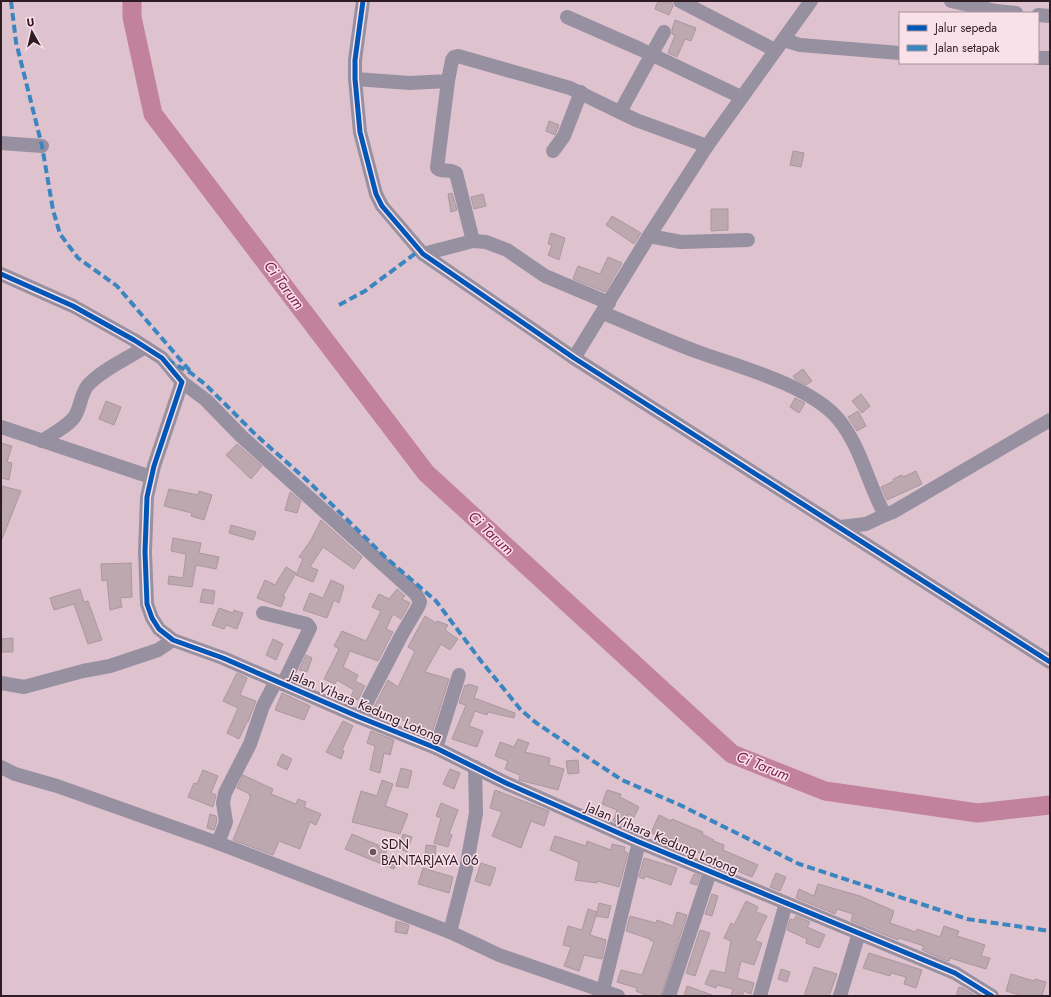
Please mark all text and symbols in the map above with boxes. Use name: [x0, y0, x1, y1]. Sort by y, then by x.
north arrow: [12, 12, 52, 52]
legend: [899, 12, 1039, 64]
text: U: [26, 14, 36, 31]
text: Jalur sepeda: [933, 19, 997, 37]
text: Jalan setapak: [933, 39, 1000, 57]
water label: Ci Tarum: [258, 256, 310, 314]
water label: Ci Tarum: [463, 506, 519, 560]
street label: Jalan Vihara Kedung Lotong: [285, 664, 445, 747]
water label: Ci Tarum: [733, 745, 793, 787]
street label: Jalan Vihara Kedung Lotong: [581, 796, 741, 879]
place label: SDN BANTARJAYA 06: [381, 834, 479, 870]
marker: SDN BANTARJAYA 06: [368, 847, 378, 857]

